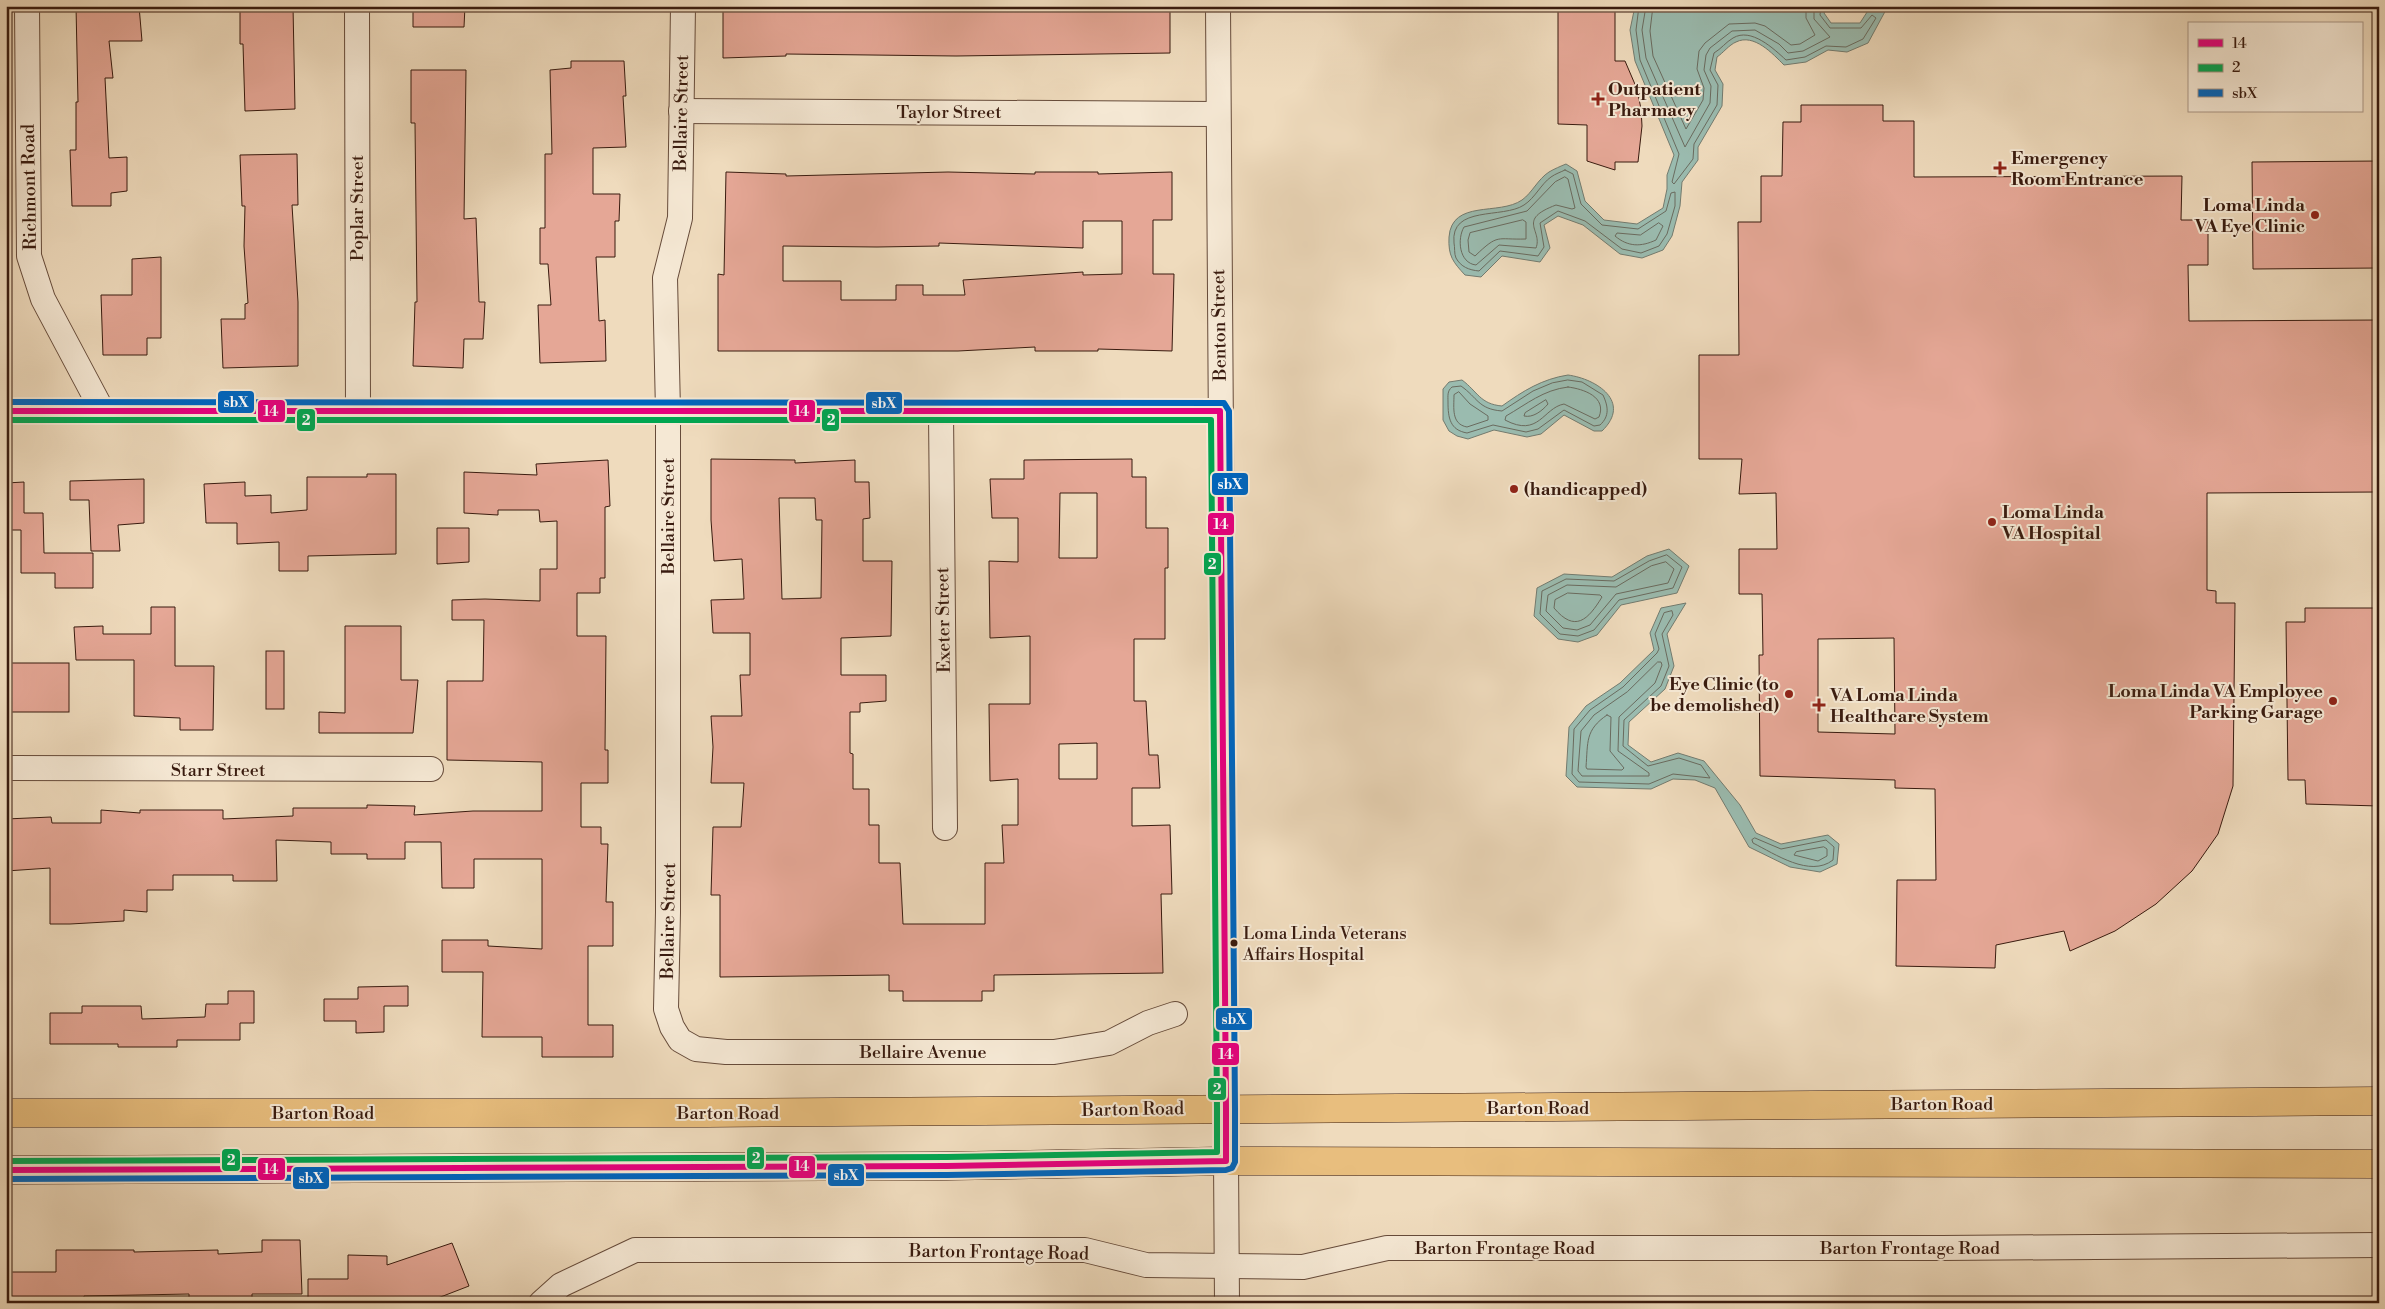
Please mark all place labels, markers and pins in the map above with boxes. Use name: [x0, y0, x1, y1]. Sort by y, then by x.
place label: Outpatient Pharmacy: [1608, 78, 1701, 122]
marker: Outpatient Pharmacy: [1592, 93, 1604, 105]
place label: Emergency Room Entrance: [2011, 147, 2144, 191]
marker: Emergency Room Entrance: [1993, 161, 2007, 175]
place label: Loma Linda VA Eye Clinic: [2194, 194, 2305, 238]
marker: Loma Linda VA Eye Clinic: [2309, 209, 2321, 221]
place label: (handicapped): [1524, 478, 1648, 501]
marker: (handicapped): [1508, 483, 1520, 495]
place label: Loma Linda VA Hospital: [2001, 501, 2104, 545]
marker: Loma Linda VA Hospital: [1986, 516, 1998, 528]
place label: Eye Clinic (to be demolished): [1650, 673, 1779, 717]
place label: Loma Linda VA Employee Parking Garage: [2108, 680, 2323, 724]
place label: VA Loma Linda Healthcare System: [1829, 684, 1989, 728]
marker: Eye Clinic (to be demolished): [1783, 688, 1795, 700]
marker: Loma Linda VA Employee Parking Garage: [2327, 695, 2339, 707]
marker: VA Loma Linda Healthcare System: [1812, 698, 1826, 712]
place label: Loma Linda Veterans Affairs Hospital: [1242, 923, 1407, 966]
marker: Loma Linda Veterans Affairs Hospital: [1229, 938, 1239, 948]

